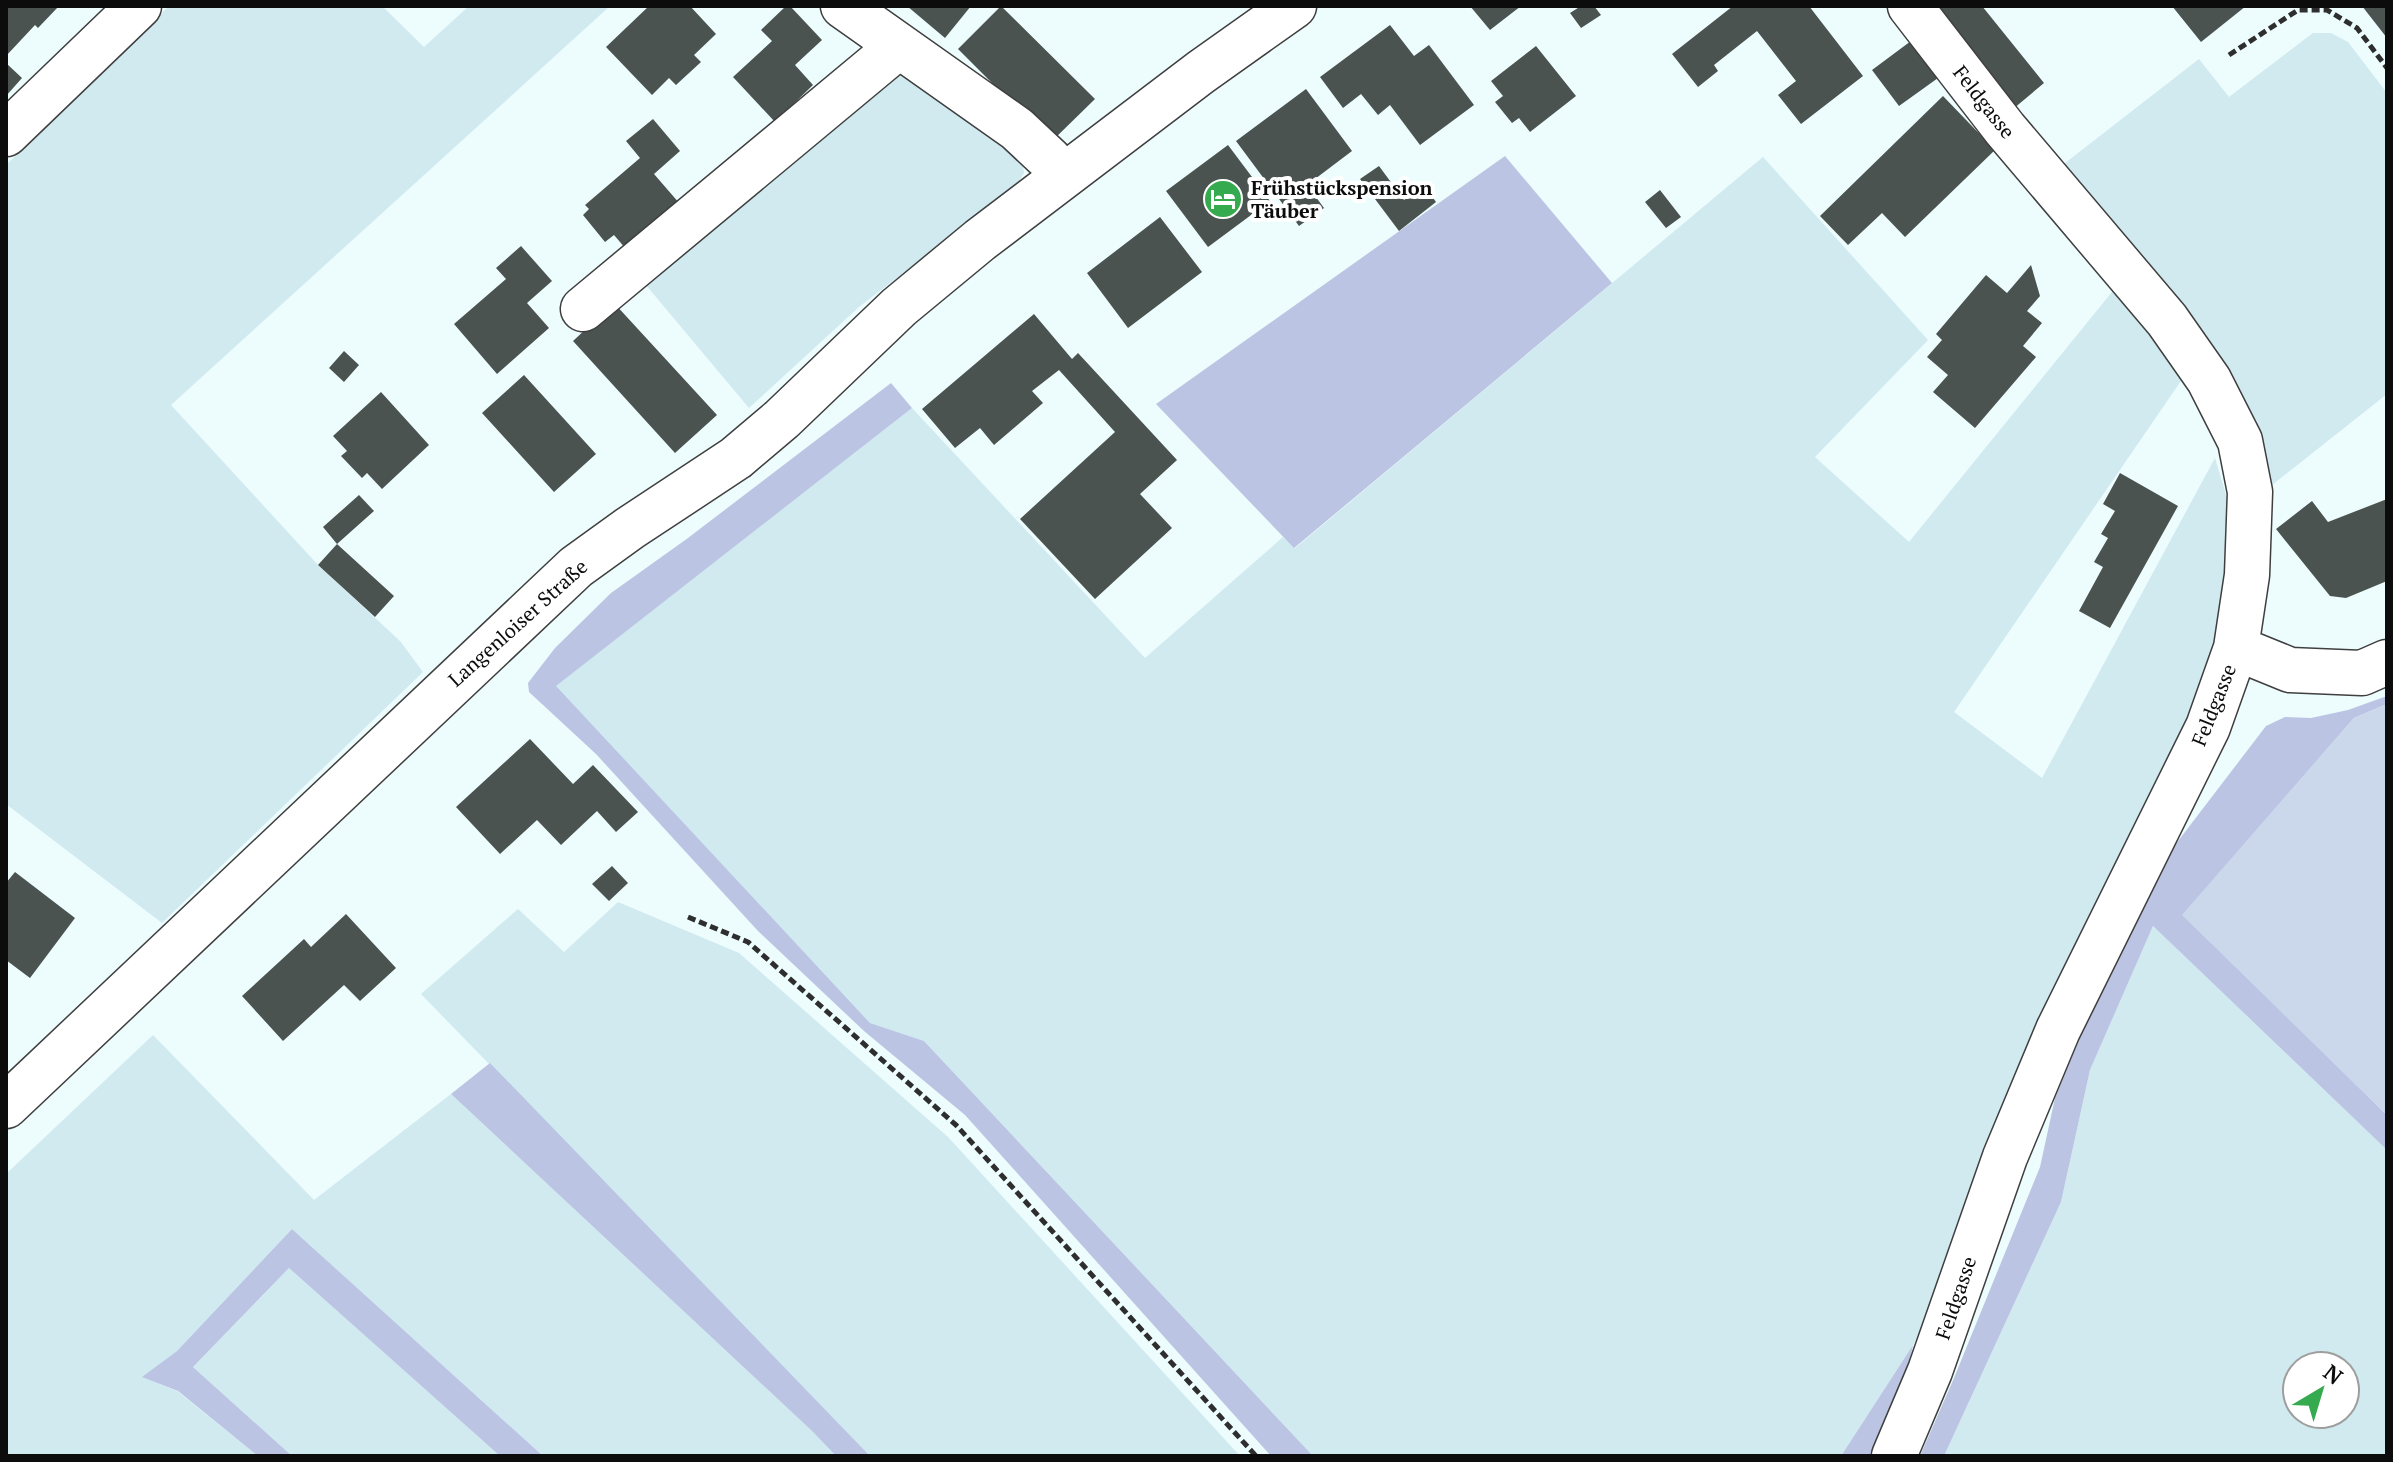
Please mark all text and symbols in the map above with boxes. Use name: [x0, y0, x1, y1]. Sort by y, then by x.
street label: Feldgasse: [1947, 59, 2022, 144]
place label: Frühstückspension Täuber: [1251, 174, 1433, 224]
hotel icon: Frühstückspension Täuber: [1202, 178, 1244, 220]
street label: Langenloiser Straße: [442, 553, 593, 692]
street label: Feldgasse: [2185, 660, 2242, 750]
street label: Feldgasse: [1929, 1253, 1982, 1343]
north arrow: [2281, 1350, 2361, 1430]
text: N: [2318, 1357, 2349, 1391]

